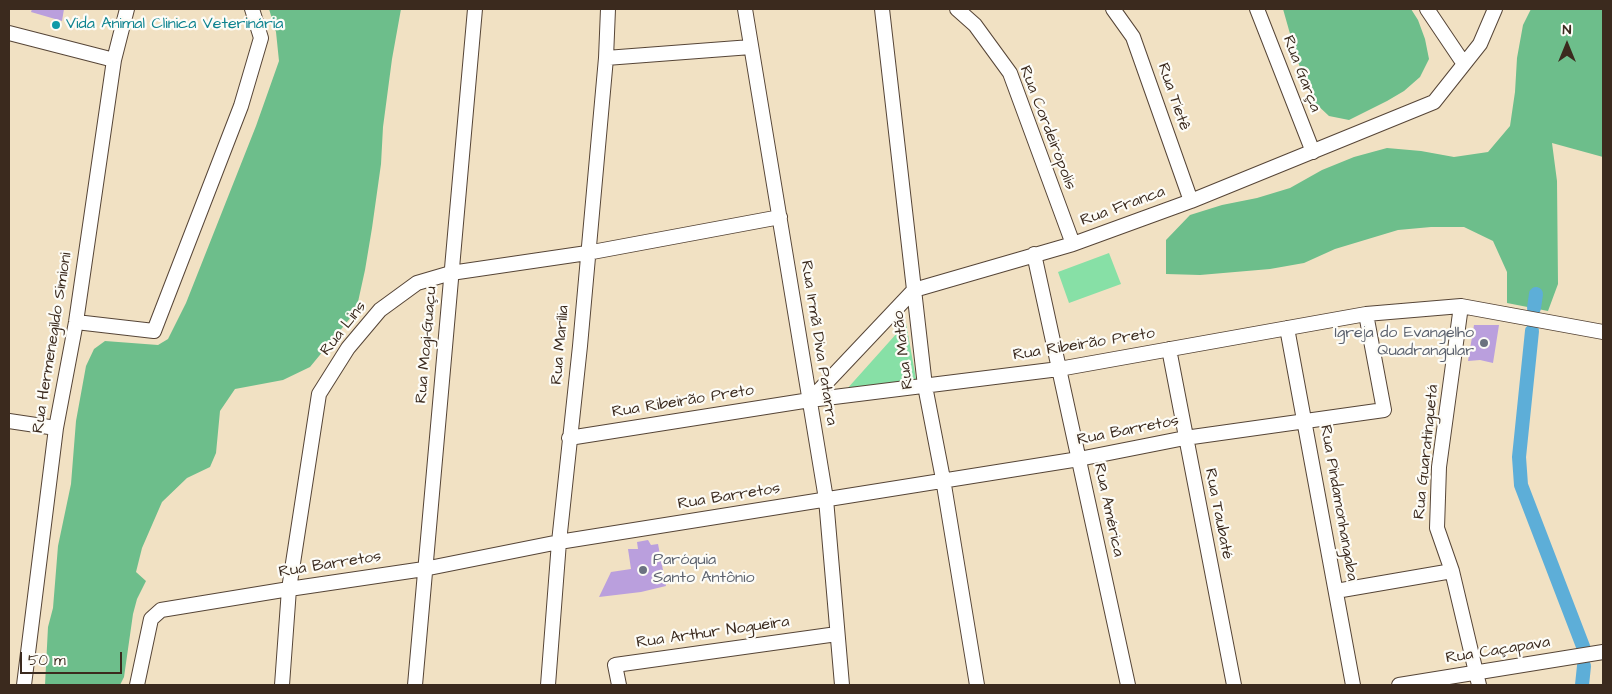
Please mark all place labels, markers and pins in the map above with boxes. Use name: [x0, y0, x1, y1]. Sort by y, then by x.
place label: Vida Animal Clinica Veterinária: [66, 15, 283, 35]
marker: Vida Animal Clinica Veterinária: [50, 19, 62, 31]
place label: Igreja do Evangelho Quadrangular: [1335, 324, 1474, 362]
marker: Igreja do Evangelho Quadrangular: [1478, 337, 1490, 349]
place label: Paróquia Santo Antônio: [653, 551, 754, 589]
marker: Paróquia Santo Antônio: [637, 564, 649, 576]

